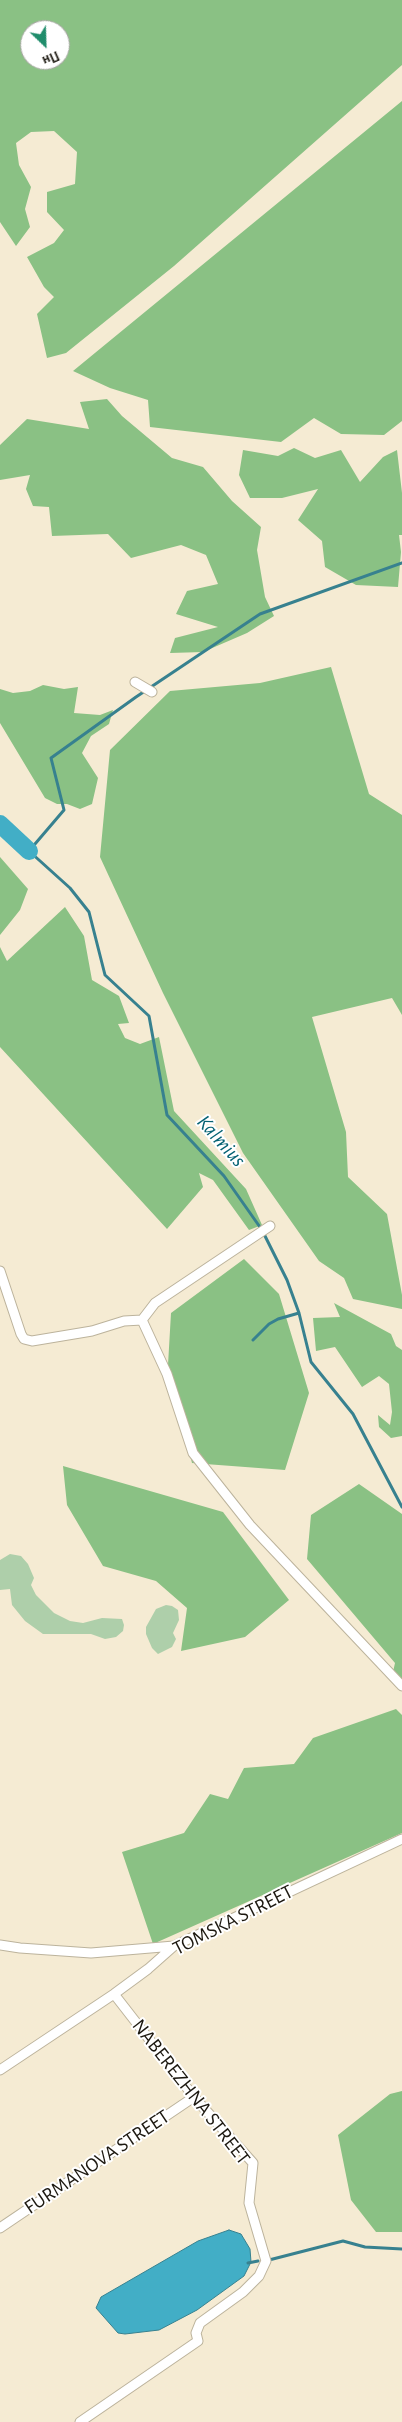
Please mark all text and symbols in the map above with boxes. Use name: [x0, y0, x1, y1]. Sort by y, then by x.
north arrow: [20, 20, 70, 70]
text: Пн: [40, 48, 61, 68]
water label: Kalmius: [191, 1110, 251, 1172]
street label: TOMSKA STREET: [169, 1879, 297, 1961]
street label: NABEREZHNA STREET: [127, 2014, 255, 2170]
street label: FURMANOVA STREET: [20, 2104, 174, 2220]

